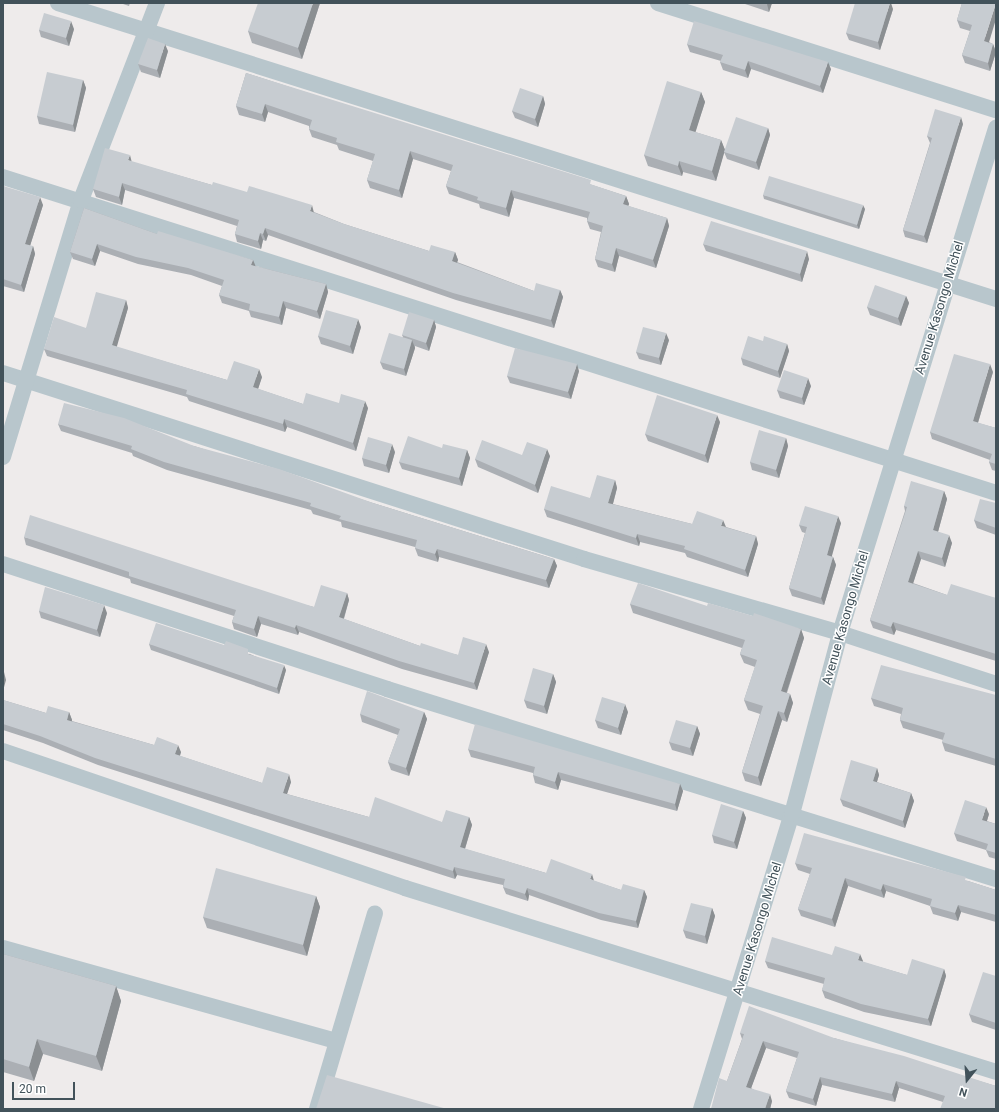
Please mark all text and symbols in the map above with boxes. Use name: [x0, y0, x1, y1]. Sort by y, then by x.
street label: Avenue Kasongo Michel: [912, 239, 968, 377]
street label: Avenue Kasongo Michel: [819, 549, 873, 687]
street label: Avenue Kasongo Michel: [730, 860, 786, 998]
north arrow: [947, 1060, 987, 1100]
scale bar: [14, 1074, 77, 1100]
text: 20 m: [19, 1082, 46, 1096]
text: N: [958, 1085, 969, 1099]

